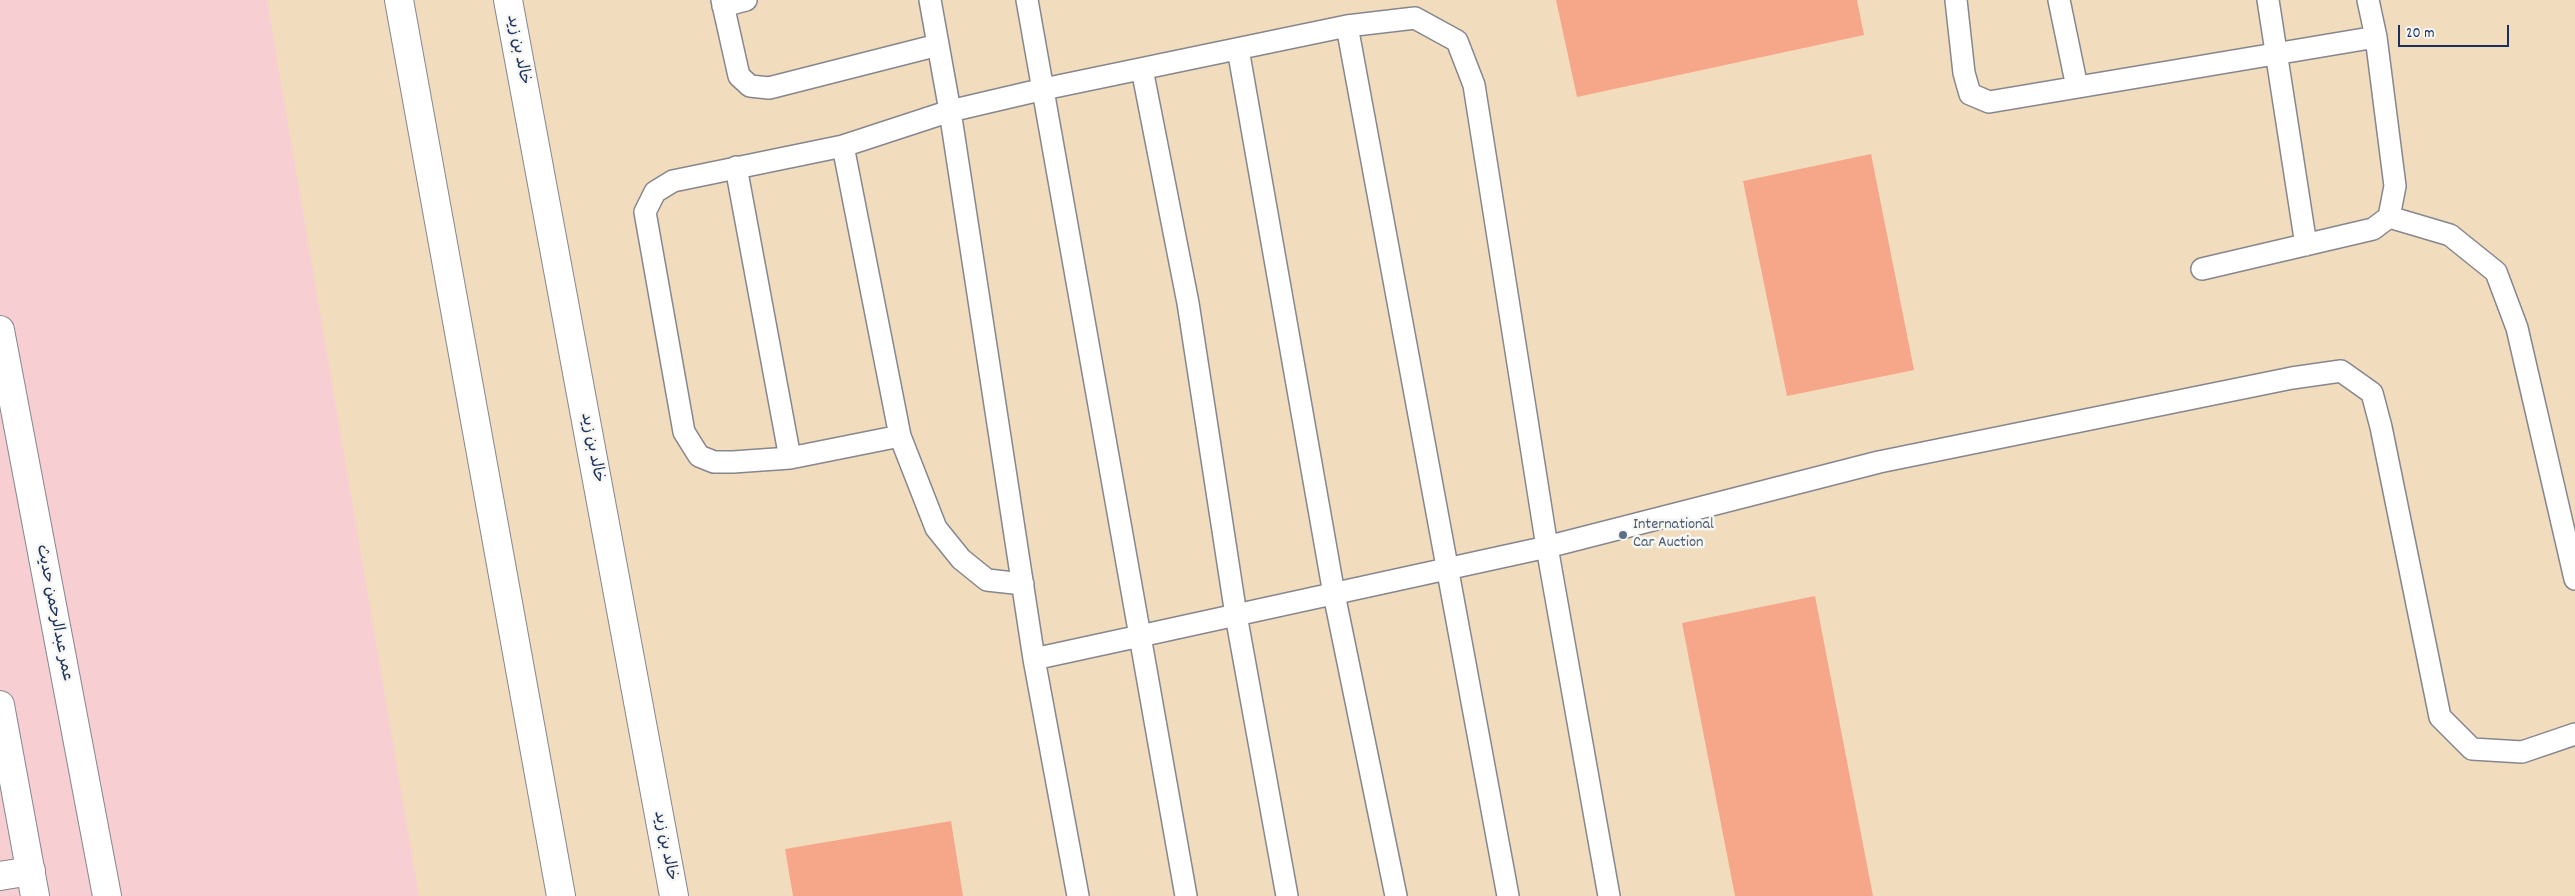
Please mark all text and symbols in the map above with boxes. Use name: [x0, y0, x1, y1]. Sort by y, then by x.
street label: خالد بن زيد: [501, 14, 533, 86]
scale bar: [2400, 15, 2511, 47]
text: 20 m: [2406, 23, 2434, 45]
street label: خالد بن زيد: [575, 412, 607, 484]
place label: International Car Auction: [1633, 516, 1714, 554]
marker: International Car Auction: [1617, 529, 1629, 541]
street label: عمر عبدالرحمن حديث: [30, 543, 76, 683]
street label: خالد بن زيد: [648, 810, 680, 882]

